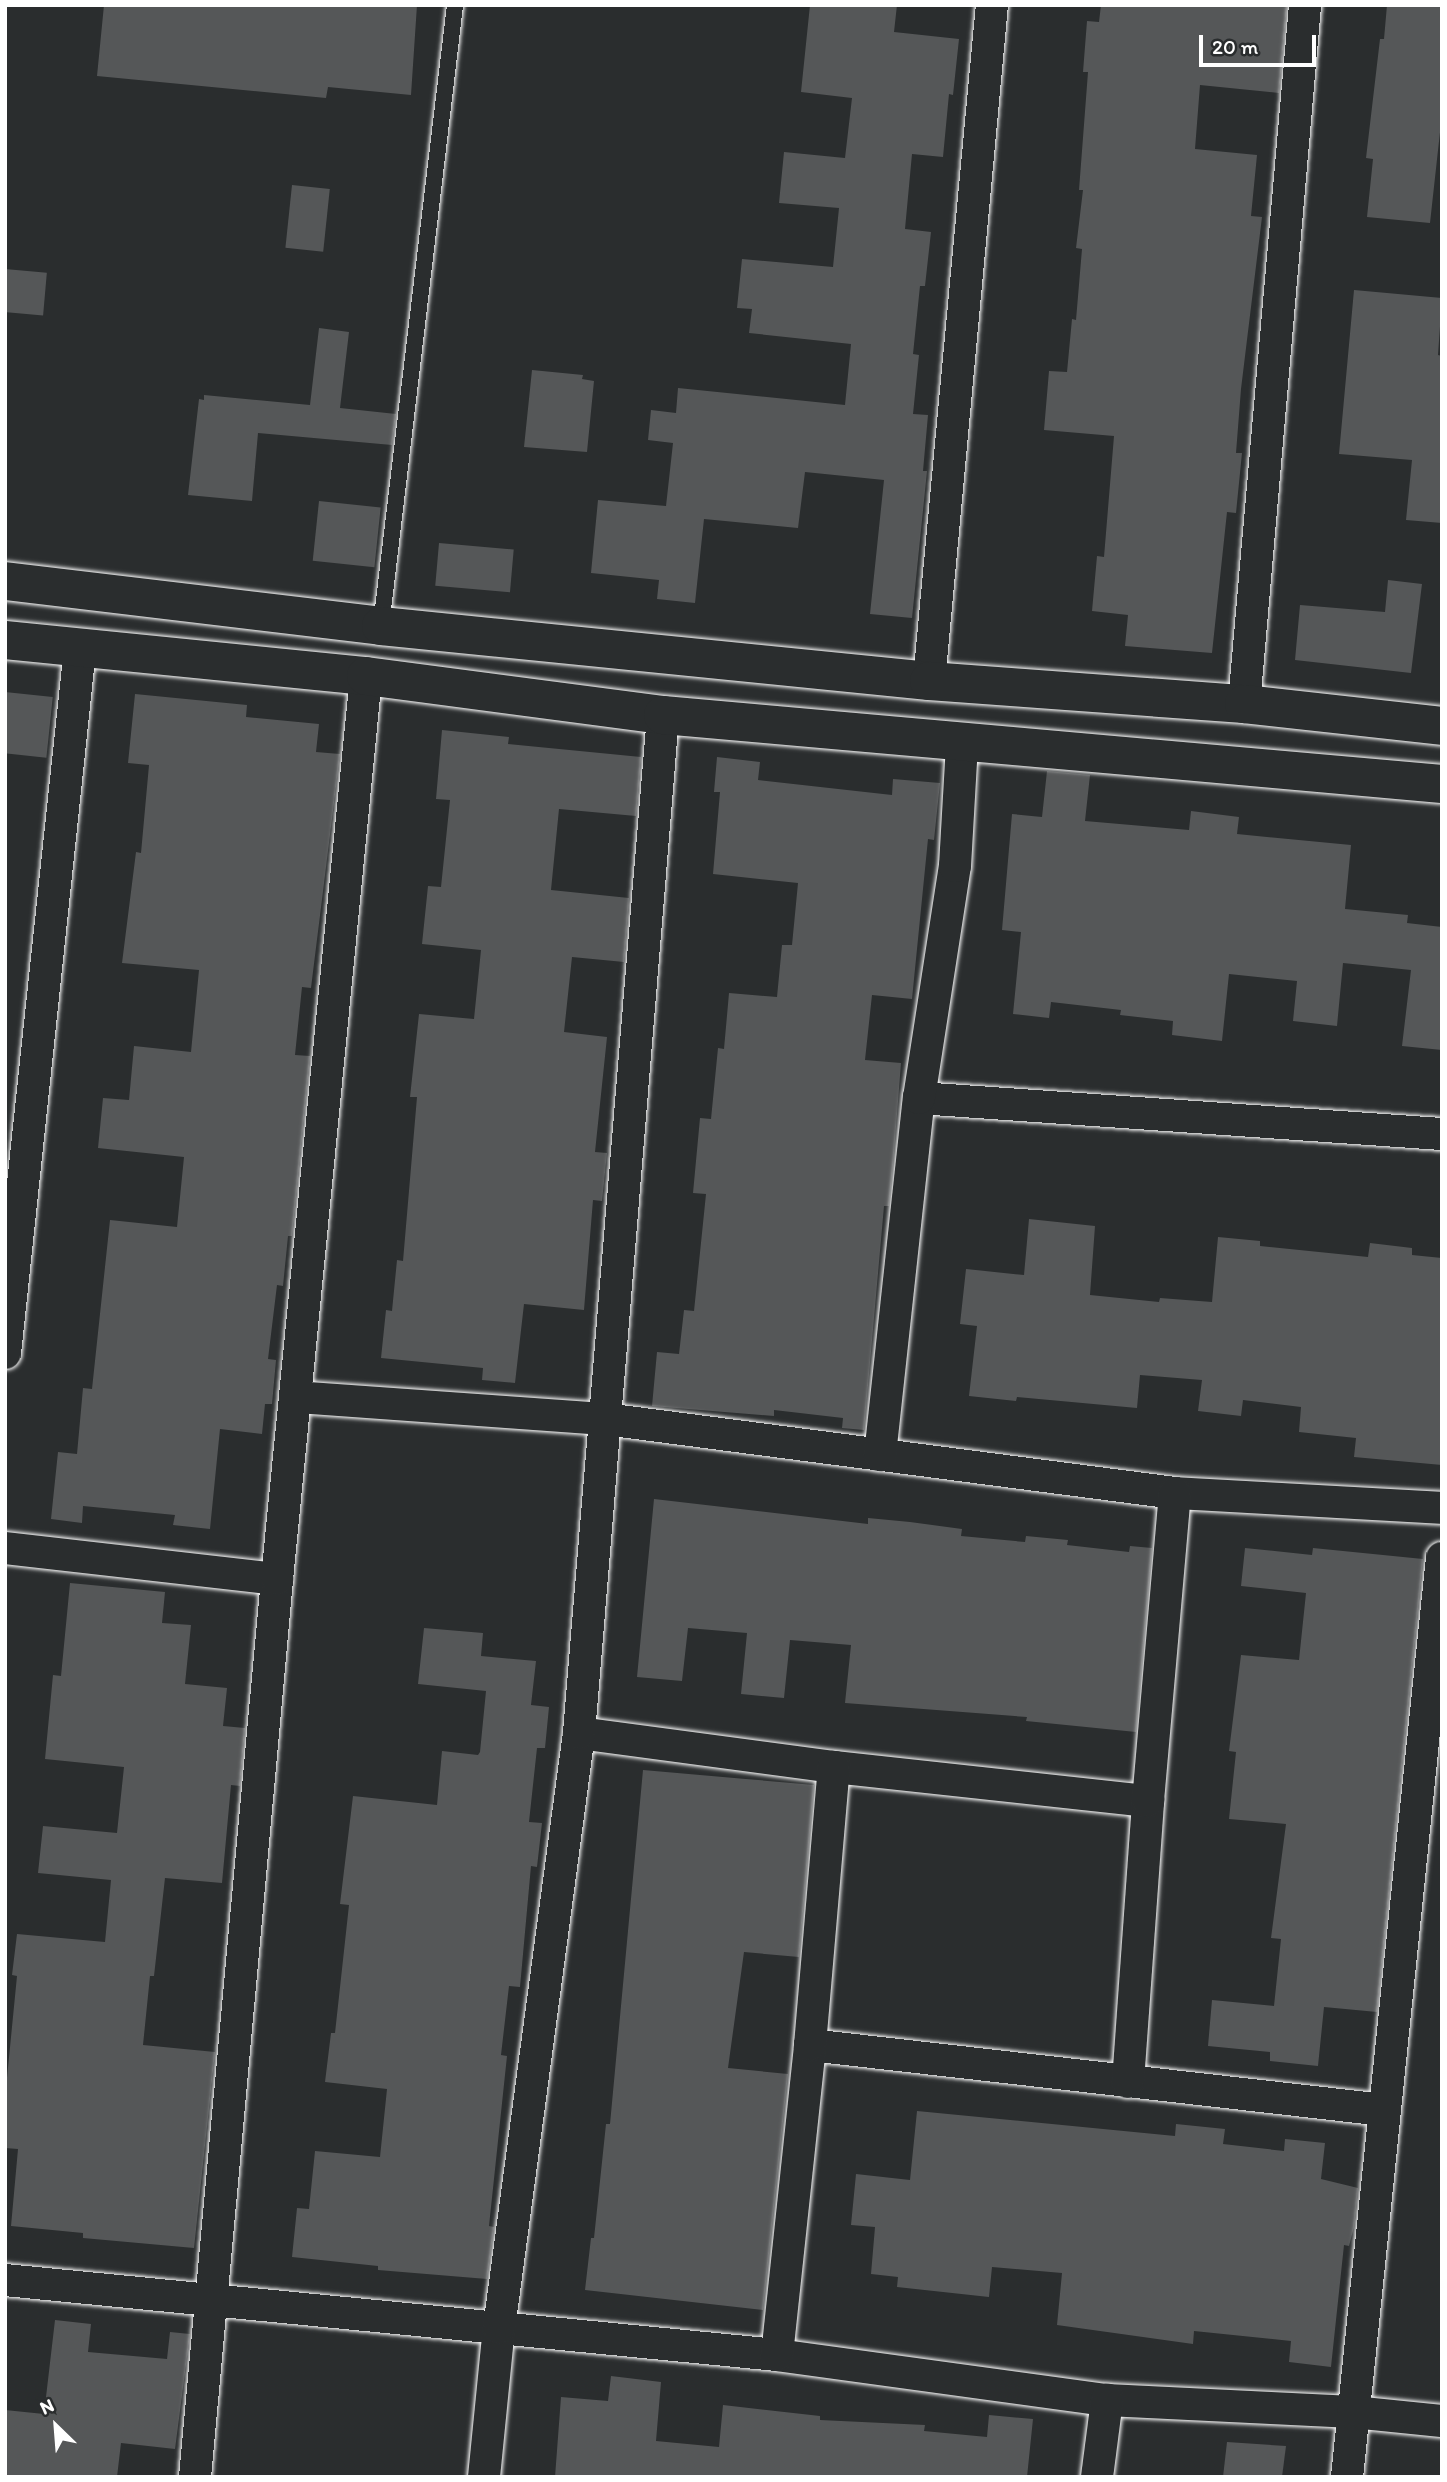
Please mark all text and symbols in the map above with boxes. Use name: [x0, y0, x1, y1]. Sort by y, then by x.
scale bar: [1202, 21, 1319, 65]
text: 20 m: [1212, 34, 1258, 59]
north arrow: [21, 2391, 91, 2461]
text: N: [36, 2393, 58, 2420]

